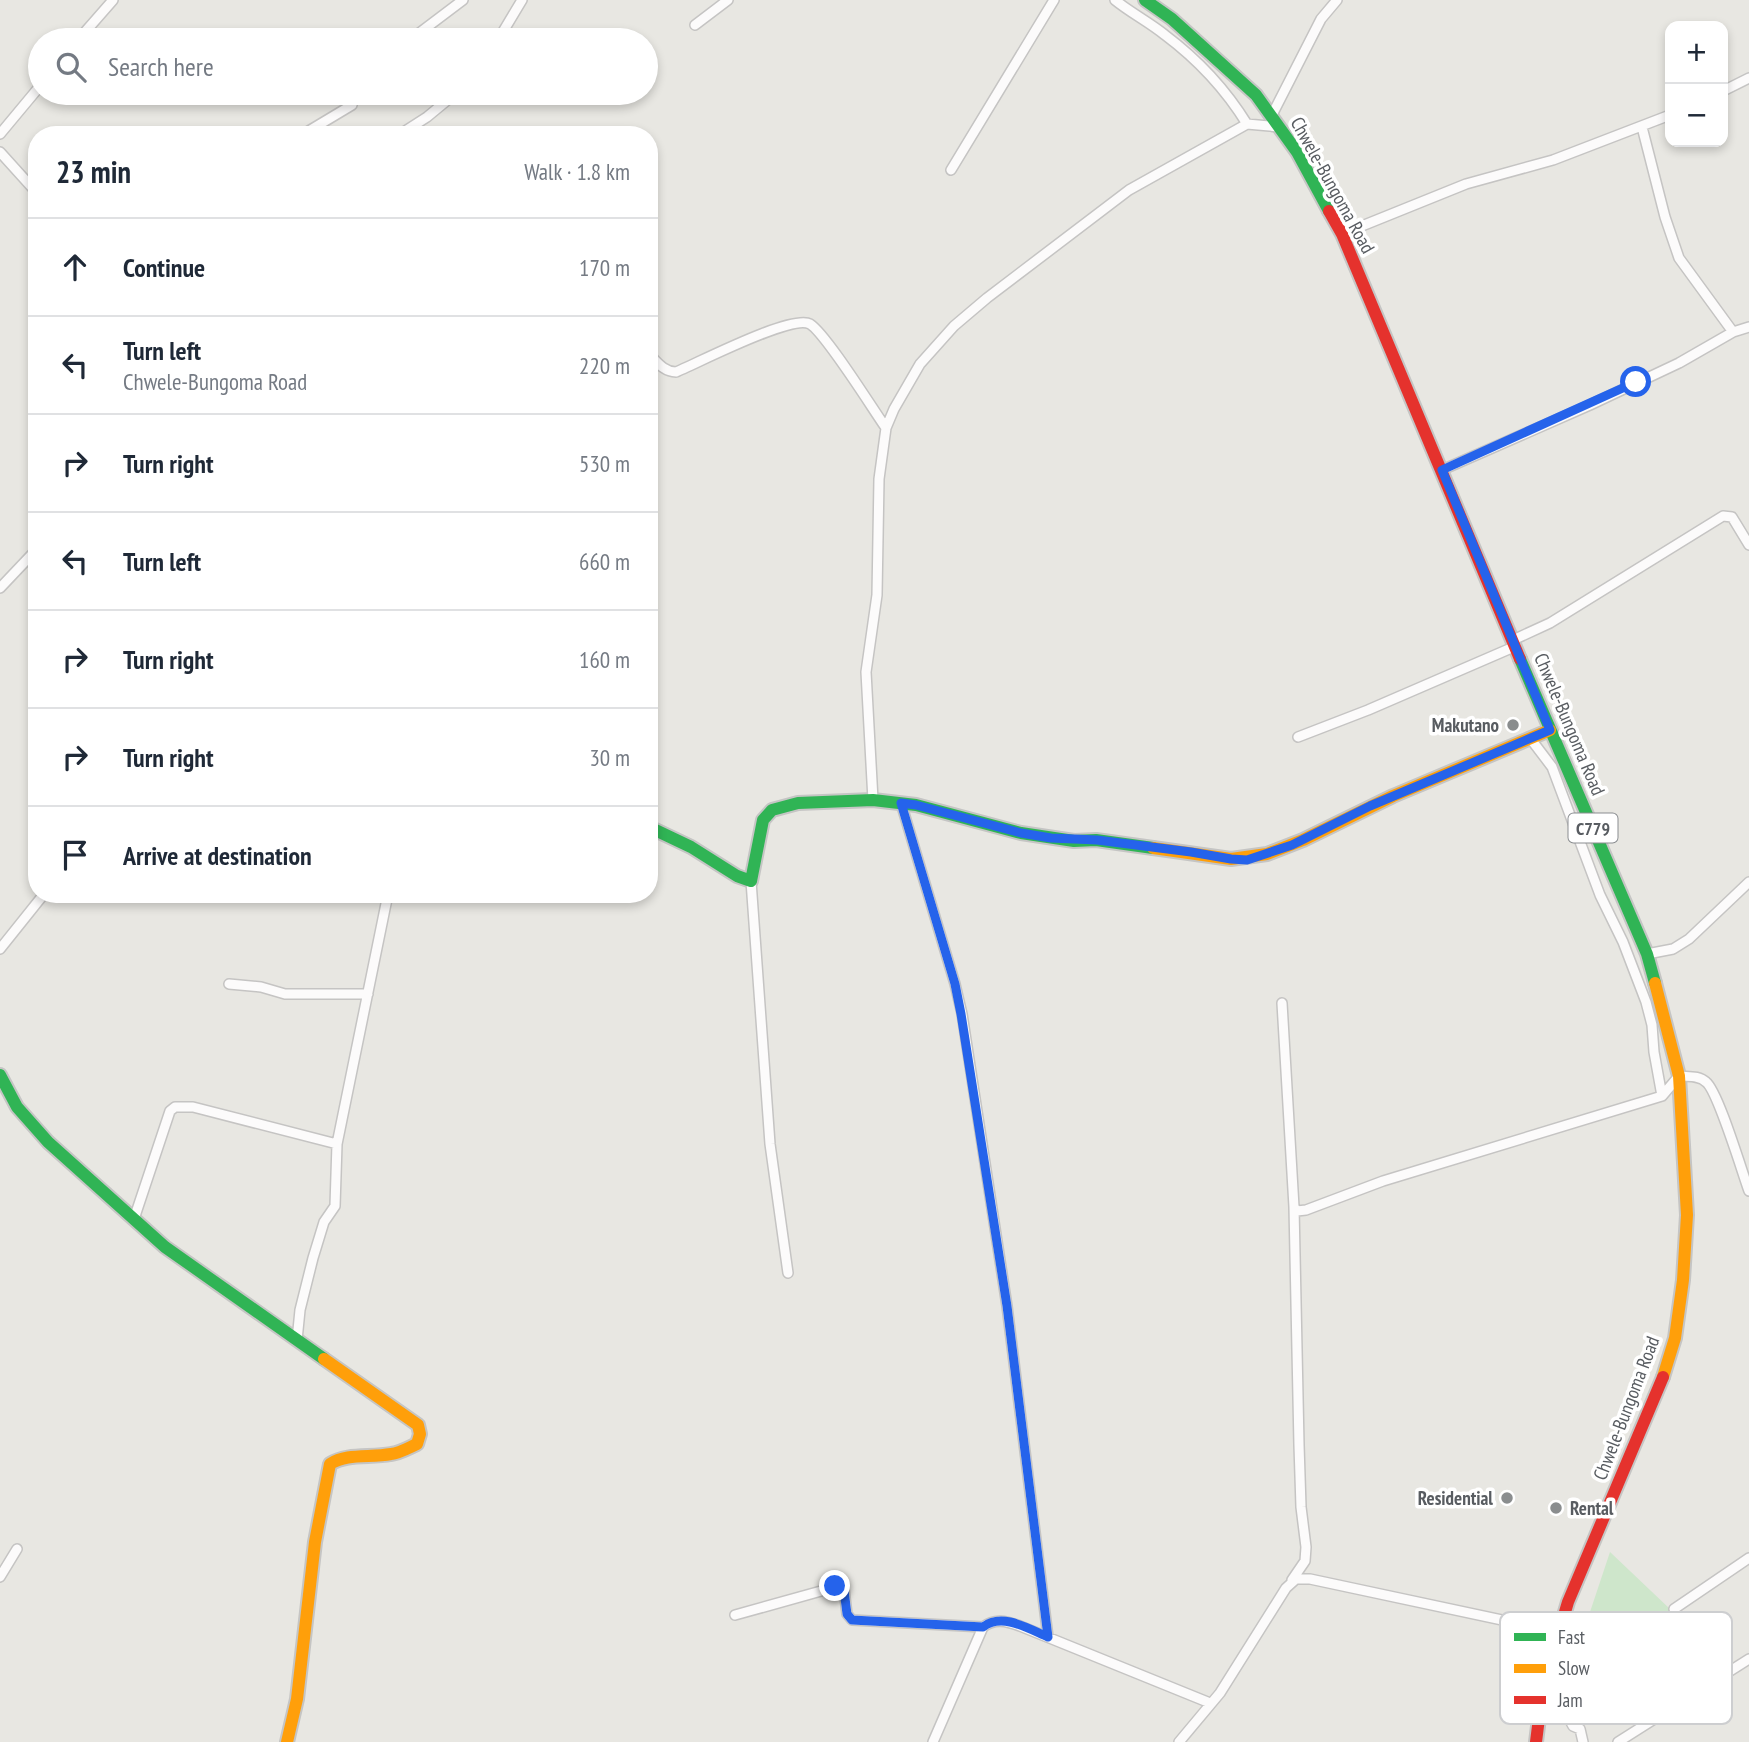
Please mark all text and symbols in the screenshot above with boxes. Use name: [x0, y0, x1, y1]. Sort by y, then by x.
map controls: [1665, 21, 1728, 147]
button: +: [1665, 21, 1728, 84]
search box: [28, 28, 658, 105]
icon: search: [52, 48, 90, 86]
text: Search here: [108, 50, 214, 83]
button: −: [1665, 84, 1728, 147]
street label: Chwele-Bungoma Road: [1286, 113, 1380, 257]
text: 23 min: [56, 152, 131, 191]
text: Walk · 1.8 km: [524, 157, 630, 186]
icon: ahead: [56, 248, 94, 286]
text: Continue: [123, 251, 205, 284]
text: 170 m: [579, 253, 630, 282]
text: Turn left: [123, 334, 201, 367]
icon: left: [56, 346, 94, 384]
text: 220 m: [579, 351, 630, 380]
route start: [1620, 366, 1651, 397]
text: Chwele-Bungoma Road: [123, 367, 307, 396]
icon: right: [56, 444, 94, 482]
text: Turn right: [123, 447, 214, 480]
text: 530 m: [579, 449, 630, 478]
icon: left: [56, 542, 94, 580]
text: Turn left: [123, 545, 201, 578]
text: 660 m: [579, 547, 630, 576]
icon: right: [56, 640, 94, 678]
text: Turn right: [123, 643, 214, 676]
text: 160 m: [579, 645, 630, 674]
street label: Chwele-Bungoma Road: [1529, 649, 1611, 799]
place label: Makutano: [1432, 713, 1499, 737]
marker: Makutano: [1505, 717, 1521, 733]
icon: right: [56, 738, 94, 776]
text: Turn right: [123, 741, 214, 774]
text: 30 m: [589, 743, 630, 772]
road number: C779: [1568, 814, 1618, 842]
icon: arrive: [56, 836, 94, 874]
text: Arrive at destination: [123, 839, 312, 872]
street label: Chwele-Bungoma Road: [1588, 1333, 1664, 1483]
place label: Residential: [1418, 1486, 1493, 1510]
marker: Residential: [1499, 1490, 1515, 1506]
place label: Rental: [1570, 1496, 1614, 1520]
marker: Rental: [1548, 1500, 1564, 1516]
route end: [819, 1570, 850, 1601]
legend: [1500, 1612, 1732, 1724]
text: Fast: [1558, 1625, 1586, 1649]
text: Slow: [1558, 1656, 1591, 1680]
text: Jam: [1557, 1688, 1583, 1712]

